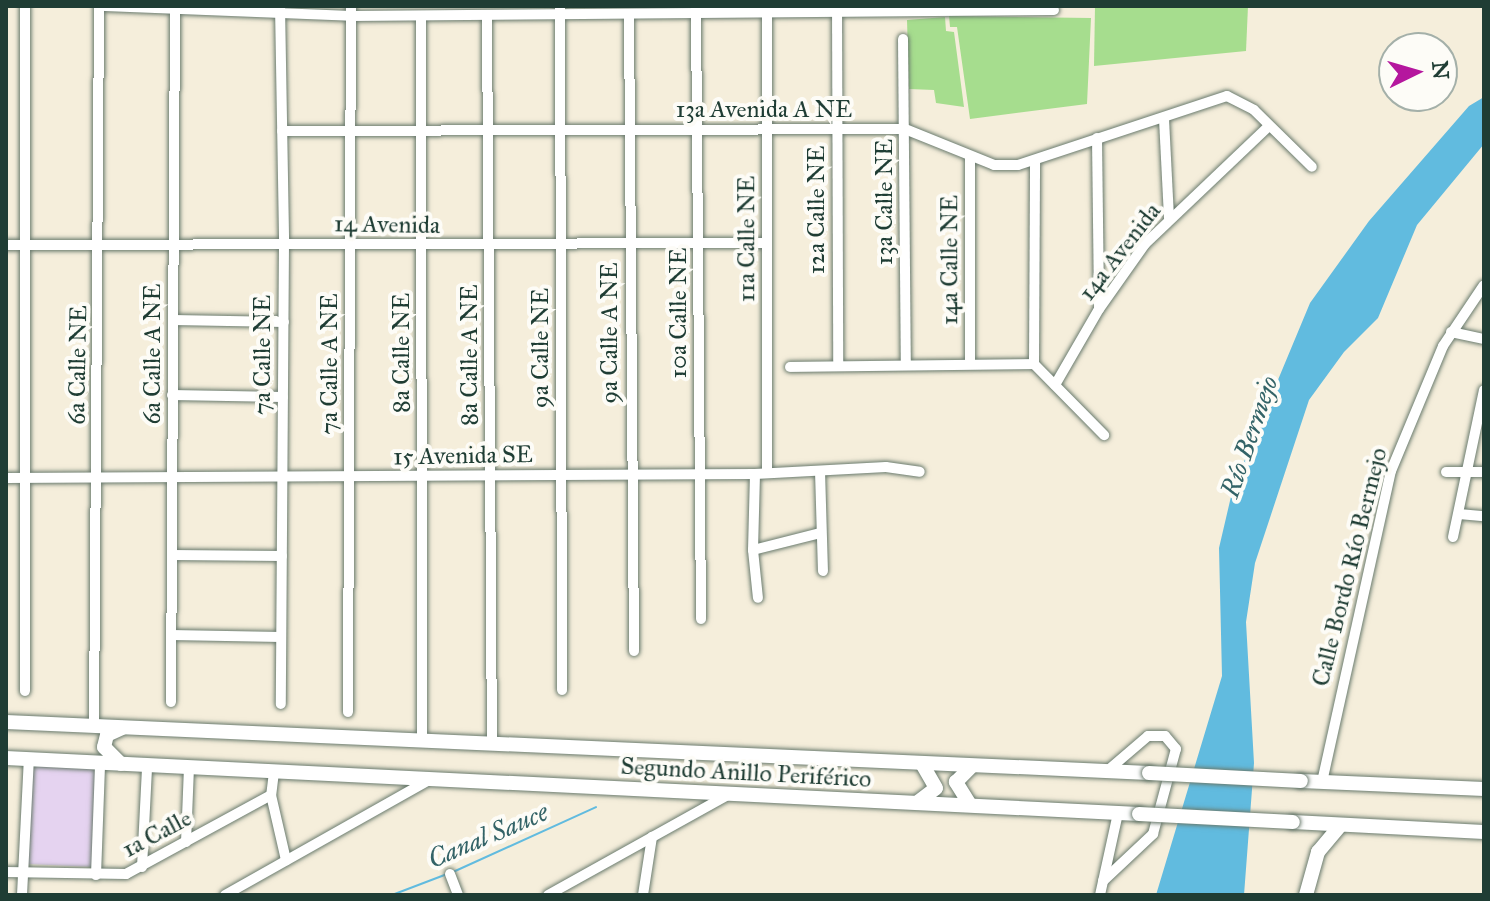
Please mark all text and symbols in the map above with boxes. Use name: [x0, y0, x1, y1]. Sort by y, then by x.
north arrow: [1378, 32, 1458, 112]
text: N: [1426, 60, 1455, 81]
street label: 13a Avenida A NE: [676, 96, 852, 124]
street label: 13a Calle NE: [871, 139, 899, 265]
street label: 12a Calle NE: [803, 146, 831, 274]
street label: 11a Calle NE: [733, 176, 761, 302]
street label: 14a Calle NE: [936, 195, 964, 325]
street label: 14a Avenida: [1073, 197, 1167, 307]
street label: 14 Avenida: [334, 210, 440, 240]
street label: 10a Calle NE: [665, 248, 693, 378]
street label: 9a Calle A NE: [596, 262, 624, 404]
street label: 6a Calle A NE: [139, 283, 167, 425]
street label: 8a Calle A NE: [456, 284, 484, 426]
street label: 9a Calle NE: [527, 288, 555, 408]
street label: 7a Calle A NE: [316, 293, 344, 435]
street label: 8a Calle NE: [388, 293, 416, 413]
street label: 7a Calle NE: [249, 295, 277, 415]
street label: 6a Calle NE: [63, 305, 93, 425]
water label: Río Bermejo: [1215, 372, 1285, 502]
street label: 15 Avenida SE: [393, 440, 533, 472]
street label: Calle Bordo Río Bermejo: [1306, 445, 1394, 689]
street label: Segundo Anillo Periférico: [620, 752, 872, 794]
water label: Canal Sauce: [423, 797, 553, 875]
street label: 1a Calle: [117, 804, 197, 864]

